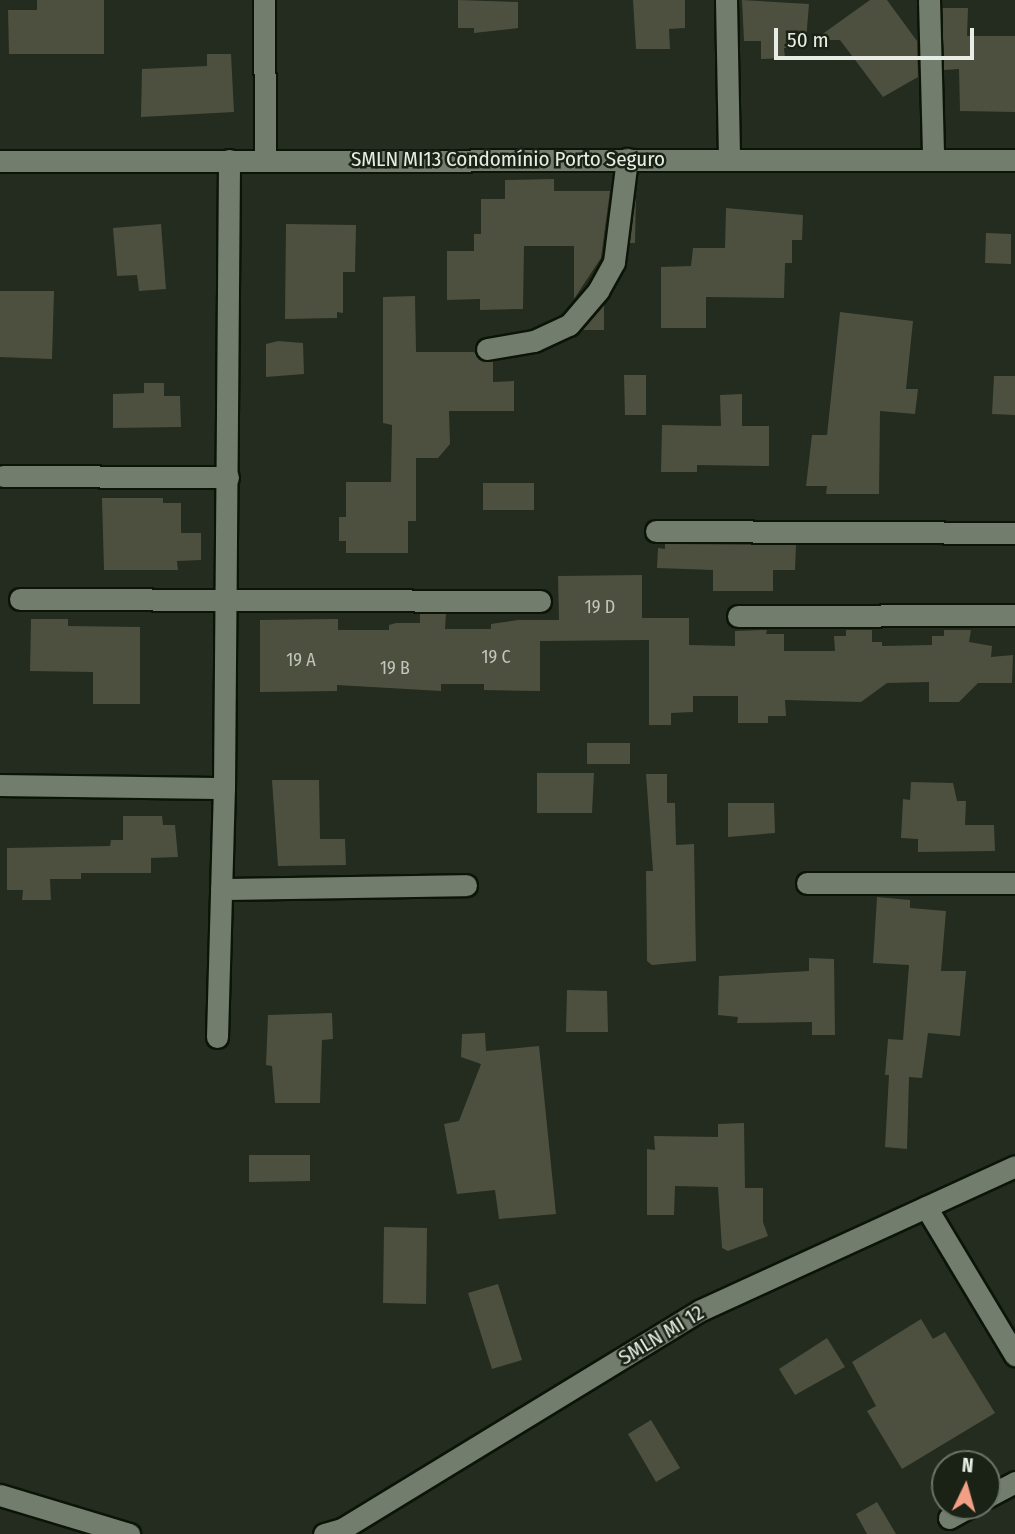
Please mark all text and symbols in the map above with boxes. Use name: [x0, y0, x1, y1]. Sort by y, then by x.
scale bar: [777, 14, 976, 58]
text: 50 m: [787, 27, 829, 53]
street label: SMLN MI13 Condomínio Porto Seguro: [351, 146, 665, 172]
house number: 19 D: [585, 596, 615, 618]
house number: 19 C: [481, 646, 511, 668]
house number: 19 A: [286, 649, 316, 671]
house number: 19 B: [380, 657, 410, 679]
street label: SMLN MI 12: [614, 1300, 708, 1370]
north arrow: [931, 1450, 1001, 1520]
text: N: [961, 1454, 974, 1478]

